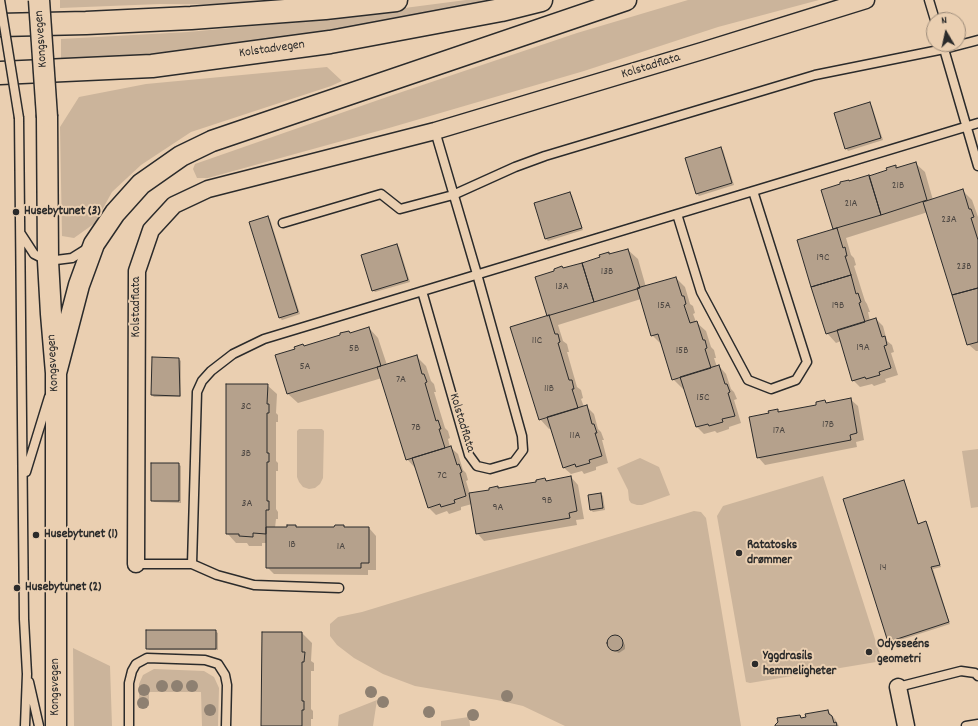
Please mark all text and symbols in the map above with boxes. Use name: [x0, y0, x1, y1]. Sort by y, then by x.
street label: Kongsvegen: [32, 10, 52, 68]
north arrow: [926, 12, 966, 52]
text: N: [940, 13, 948, 29]
street label: Kolstadvegen: [238, 38, 306, 62]
street label: Kolstadflata: [620, 51, 682, 83]
house number: 21B: [892, 179, 904, 193]
house number: 21A: [844, 197, 858, 211]
place label: Husebytunet (3): [24, 204, 101, 220]
marker: Husebytunet (3): [11, 207, 21, 217]
house number: 23A: [941, 213, 957, 227]
house number: 19C: [817, 251, 829, 265]
house number: 23B: [957, 260, 971, 274]
house number: 13B: [601, 265, 613, 279]
street label: Kolstadflata: [129, 277, 145, 337]
house number: 13A: [555, 280, 569, 294]
house number: 15A: [657, 299, 671, 313]
house number: 19B: [832, 299, 844, 313]
street label: Kongsvegen: [45, 334, 63, 392]
house number: 11C: [532, 334, 542, 348]
house number: 19A: [856, 341, 870, 355]
house number: 5B: [349, 342, 359, 356]
house number: 15B: [676, 344, 688, 358]
house number: 5A: [299, 360, 311, 374]
house number: 7A: [396, 373, 406, 387]
house number: 11B: [544, 382, 554, 396]
house number: 15C: [697, 391, 709, 405]
street label: Kolstadflata: [445, 392, 477, 454]
house number: 3C: [241, 400, 251, 414]
house number: 17B: [822, 418, 834, 432]
house number: 7B: [411, 421, 421, 435]
house number: 17A: [773, 424, 785, 438]
house number: 11A: [570, 429, 580, 443]
house number: 3B: [241, 447, 251, 461]
house number: 7C: [437, 469, 447, 483]
house number: 9B: [542, 494, 552, 508]
house number: 3A: [242, 497, 252, 511]
house number: 9A: [492, 501, 504, 515]
place label: Husebytunet (1): [44, 527, 118, 543]
marker: Husebytunet (1): [31, 530, 41, 540]
house number: 1B: [288, 538, 296, 552]
place label: Ratatosks drømmer: [747, 538, 797, 569]
house number: 1A: [337, 540, 345, 554]
marker: Ratatosks drømmer: [734, 548, 744, 558]
house number: 14: [880, 561, 886, 575]
place label: Husebytunet (2): [25, 580, 101, 596]
marker: Husebytunet (2): [12, 583, 22, 593]
place label: Odysseéns geometri: [877, 637, 930, 668]
marker: Odysseéns geometri: [864, 647, 874, 657]
place label: Yggdrasils hemmeligheter: [763, 649, 836, 680]
street label: Kongsvegen: [48, 658, 64, 716]
marker: Yggdrasils hemmeligheter: [750, 659, 760, 669]

